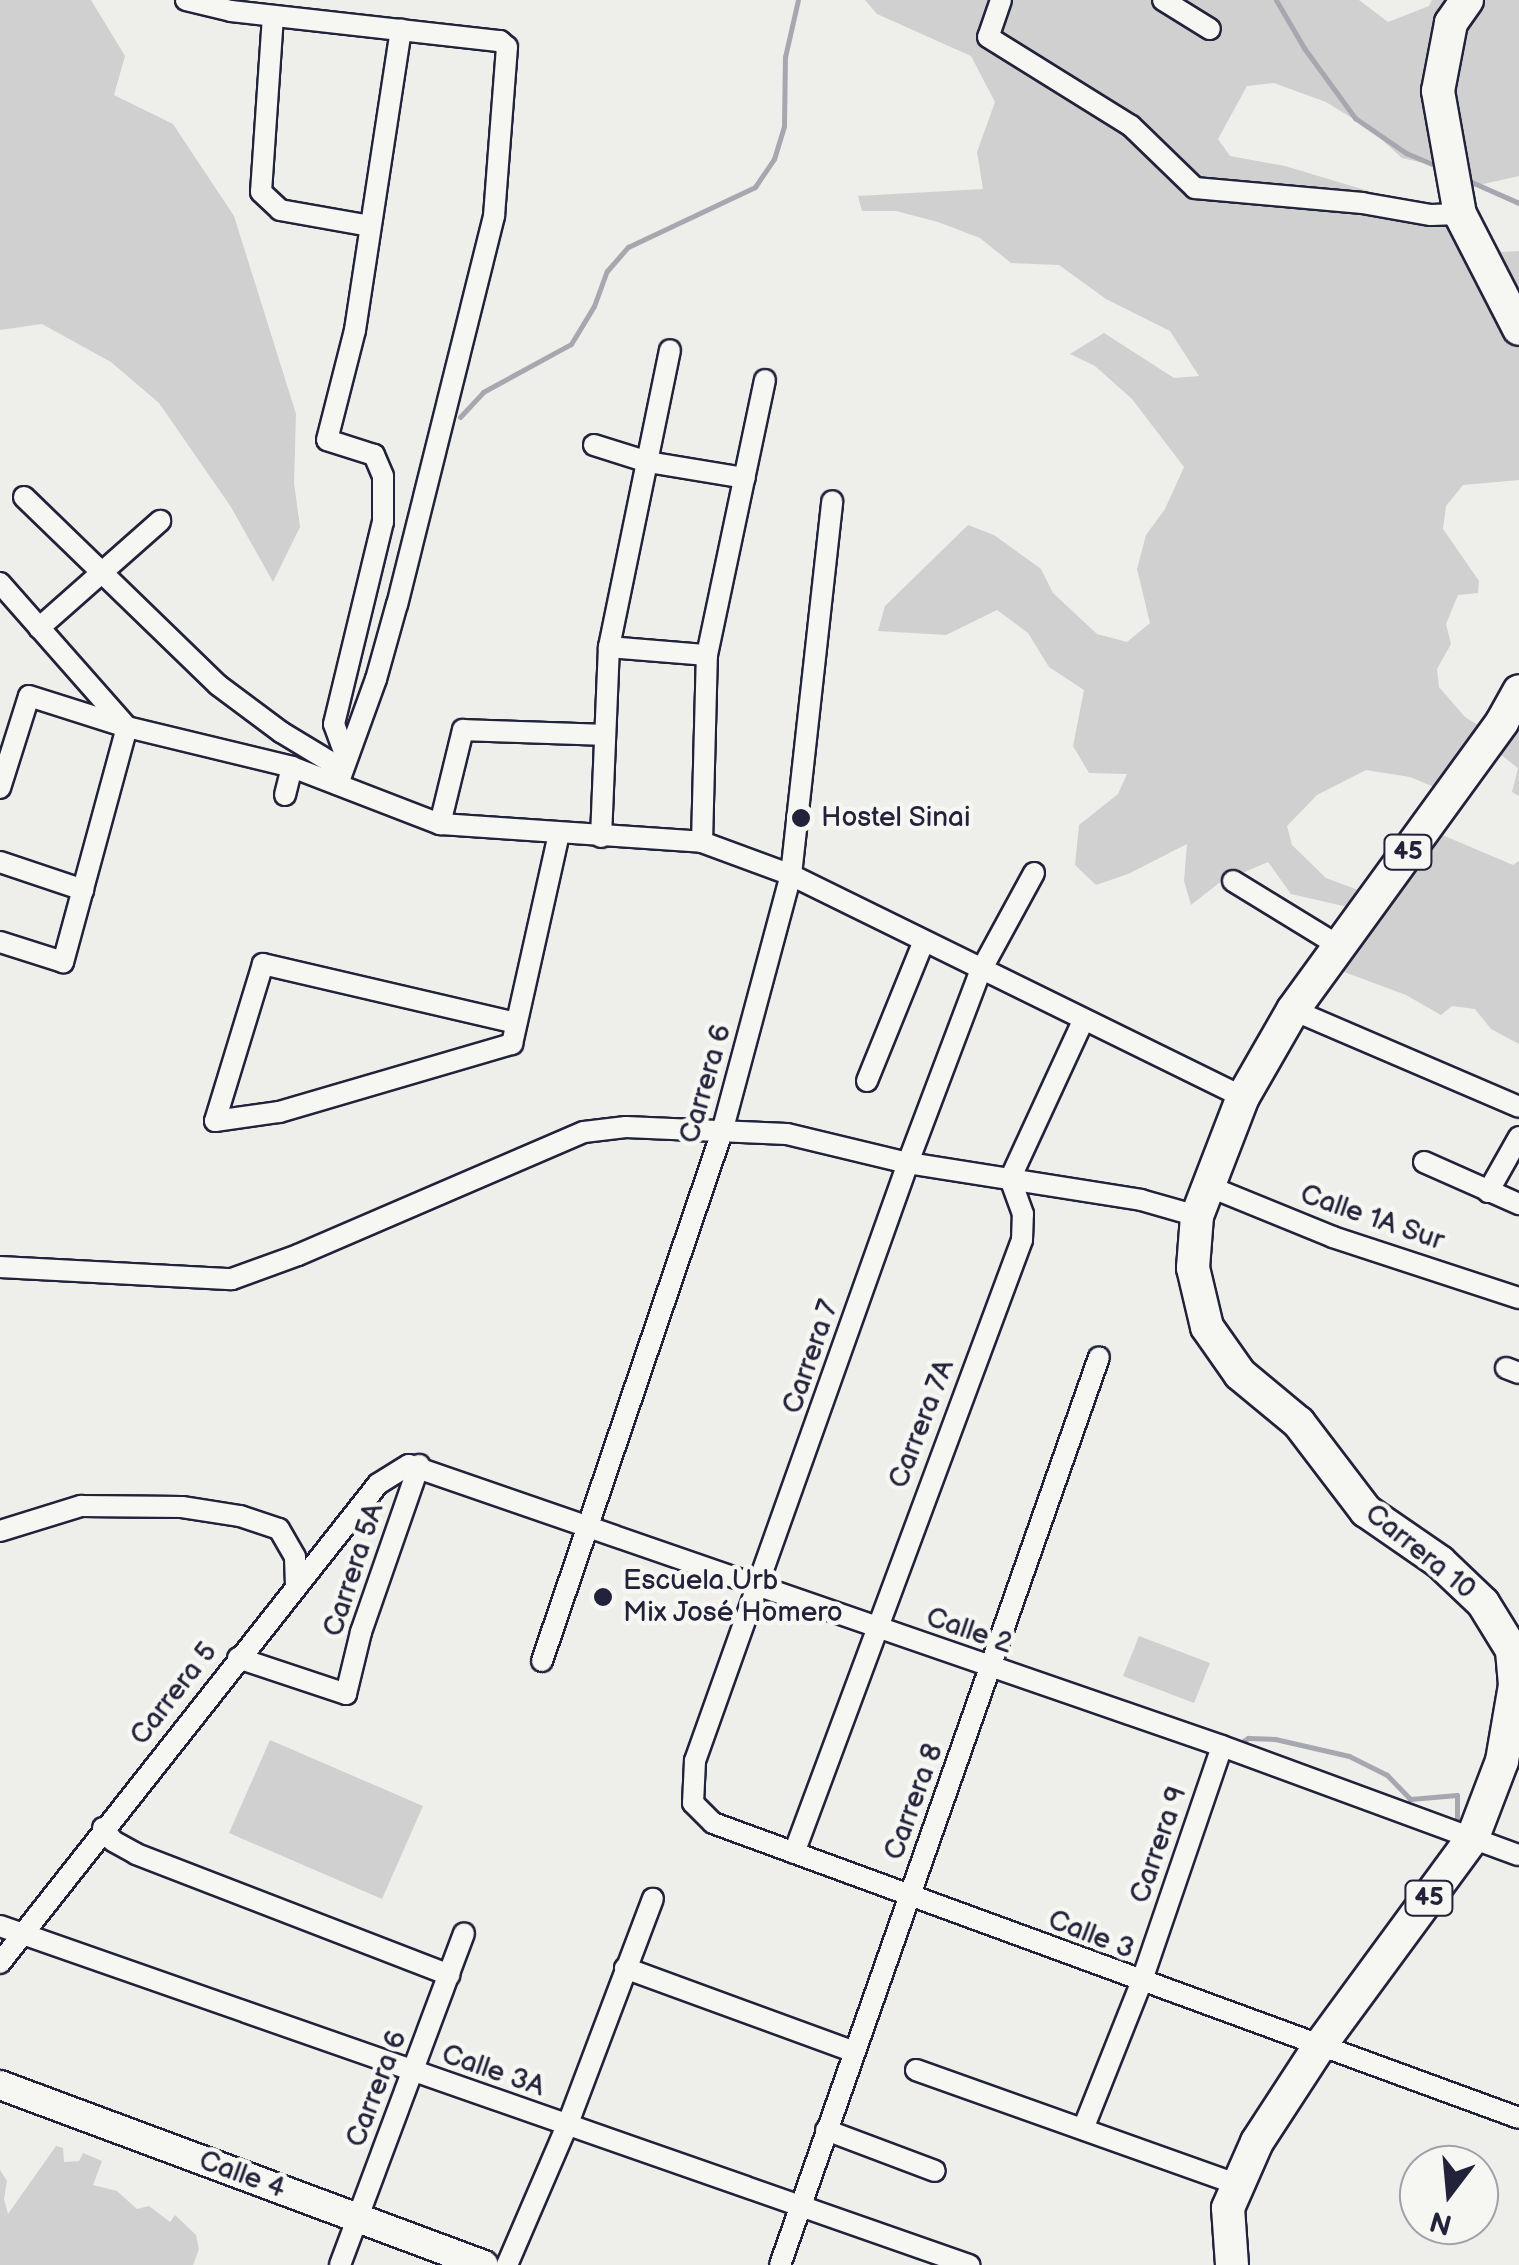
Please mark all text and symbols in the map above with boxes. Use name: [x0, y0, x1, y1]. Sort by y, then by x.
place label: Hostel Sinai: [821, 801, 971, 835]
marker: Hostel Sinai: [790, 807, 812, 829]
road number: 45: [1383, 832, 1433, 872]
street label: Carrera 6: [673, 1021, 739, 1147]
street label: Calle 1A Sur: [1295, 1178, 1449, 1258]
street label: Carrera 7: [776, 1295, 846, 1419]
street label: Carrera 7A: [882, 1355, 962, 1493]
street label: Carrera 10: [1358, 1497, 1482, 1607]
street label: Carrera 5A: [317, 1499, 391, 1641]
place label: Escuela Urb Mix José Homero: [623, 1564, 844, 1630]
marker: Escuela Urb Mix José Homero: [592, 1586, 614, 1608]
street label: Calle 2: [922, 1601, 1016, 1661]
street label: Carrera 5: [124, 1636, 224, 1752]
street label: Carrera 8: [877, 1739, 951, 1865]
street label: Carrera 9: [1123, 1782, 1195, 1908]
road number: 45: [1404, 1878, 1454, 1918]
street label: Calle 3: [1043, 1903, 1139, 1967]
street label: Carrera 6: [339, 2026, 415, 2152]
street label: Calle 3A: [437, 2038, 549, 2104]
street label: Calle 4: [194, 2144, 290, 2206]
north arrow: [1399, 2145, 1499, 2245]
text: N: [1426, 2204, 1456, 2241]

